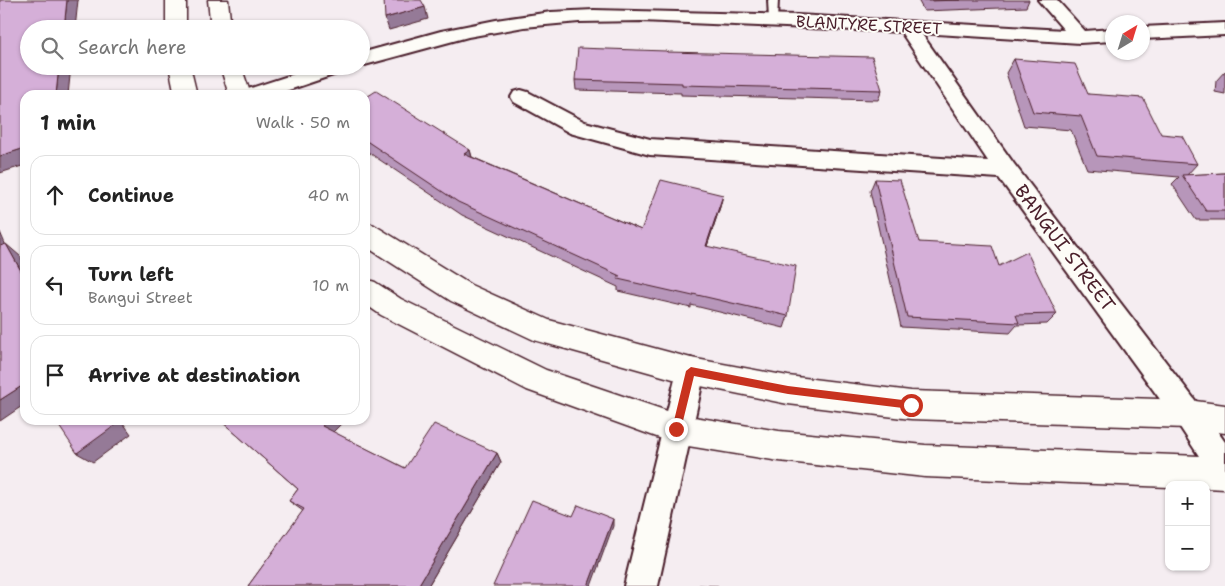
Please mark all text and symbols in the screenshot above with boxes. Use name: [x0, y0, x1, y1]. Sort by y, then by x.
street label: BLANTYRE STREET: [796, 11, 943, 39]
north arrow: [1105, 15, 1150, 60]
search box: [20, 20, 370, 75]
icon: search: [38, 34, 66, 62]
text: Search here: [78, 35, 187, 60]
text: 1 min: [40, 109, 96, 137]
text: Walk · 50 m: [256, 112, 350, 133]
street label: BANGUI STREET: [1009, 179, 1121, 317]
icon: ahead: [41, 181, 69, 209]
text: Continue: [88, 183, 174, 208]
text: 40 m: [307, 185, 349, 206]
text: Turn left: [88, 262, 174, 287]
icon: left: [41, 271, 69, 299]
text: 10 m: [312, 275, 349, 296]
text: Bangui Street: [88, 287, 193, 308]
icon: arrive: [41, 361, 69, 389]
text: Arrive at destination: [88, 363, 300, 388]
route start: [900, 394, 923, 417]
route end: [665, 418, 688, 441]
map controls: [1165, 481, 1210, 571]
button: +: [1165, 481, 1210, 526]
button: −: [1165, 526, 1210, 571]

